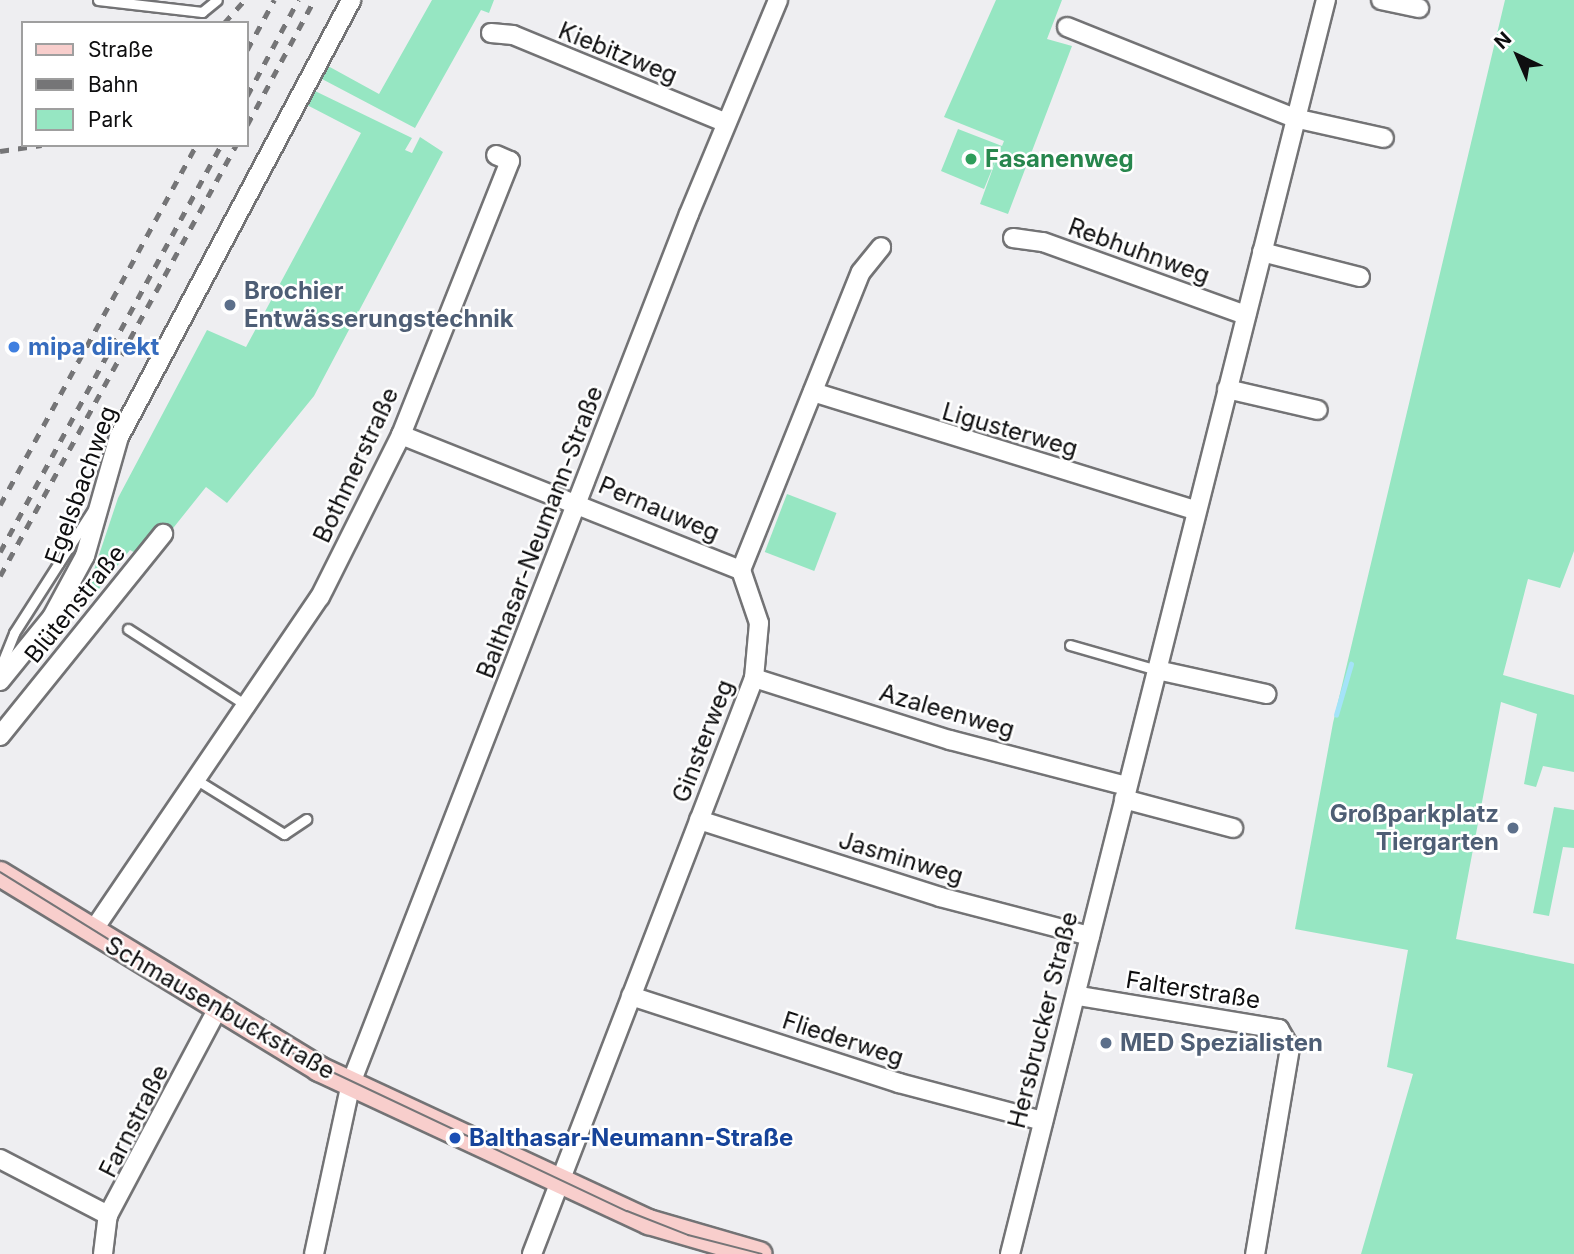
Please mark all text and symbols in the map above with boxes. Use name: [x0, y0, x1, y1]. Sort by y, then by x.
street label: Kiebitzweg: [554, 16, 682, 90]
legend: [21, 21, 248, 147]
north arrow: [1483, 21, 1553, 91]
text: N: [1490, 27, 1516, 54]
text: Straße: [88, 37, 153, 62]
text: Bahn: [88, 72, 138, 97]
text: Park: [88, 107, 133, 132]
place label: Fasanenweg: [985, 145, 1134, 173]
marker: Fasanenweg: [963, 151, 979, 167]
street label: Rebhuhnweg: [1064, 212, 1214, 290]
place label: Brochier Entwässerungstechnik: [244, 277, 514, 333]
marker: Brochier Entwässerungstechnik: [222, 297, 238, 313]
place label: mipa direkt: [28, 333, 159, 361]
marker: mipa direkt: [6, 339, 22, 355]
street label: Balthasar-Neumann-Straße: [471, 382, 609, 682]
street label: Bothmerstraße: [307, 383, 405, 547]
street label: Ligusterweg: [939, 397, 1081, 463]
street label: Egelsbachweg: [39, 402, 123, 568]
street label: Pernauweg: [594, 471, 724, 547]
street label: Blütenstraße: [19, 539, 131, 669]
street label: Ginsterweg: [666, 675, 740, 807]
street label: Azaleenweg: [876, 678, 1018, 744]
place label: Großparkplatz Tiergarten: [1330, 800, 1499, 856]
marker: Großparkplatz Tiergarten: [1505, 820, 1521, 836]
street label: Jasminweg: [835, 825, 967, 891]
street label: Hersbrucker Straße: [1002, 909, 1084, 1131]
street label: Schmausenbuckstraße: [100, 930, 340, 1086]
street label: Falterstraße: [1124, 965, 1262, 1015]
street label: Fliederweg: [779, 1006, 907, 1072]
place label: MED Spezialisten: [1120, 1029, 1323, 1057]
marker: MED Spezialisten: [1098, 1035, 1114, 1051]
street label: Farnstraße: [93, 1060, 175, 1182]
place label: Balthasar-Neumann-Straße: [469, 1124, 793, 1152]
marker: Balthasar-Neumann-Straße: [447, 1130, 463, 1146]

